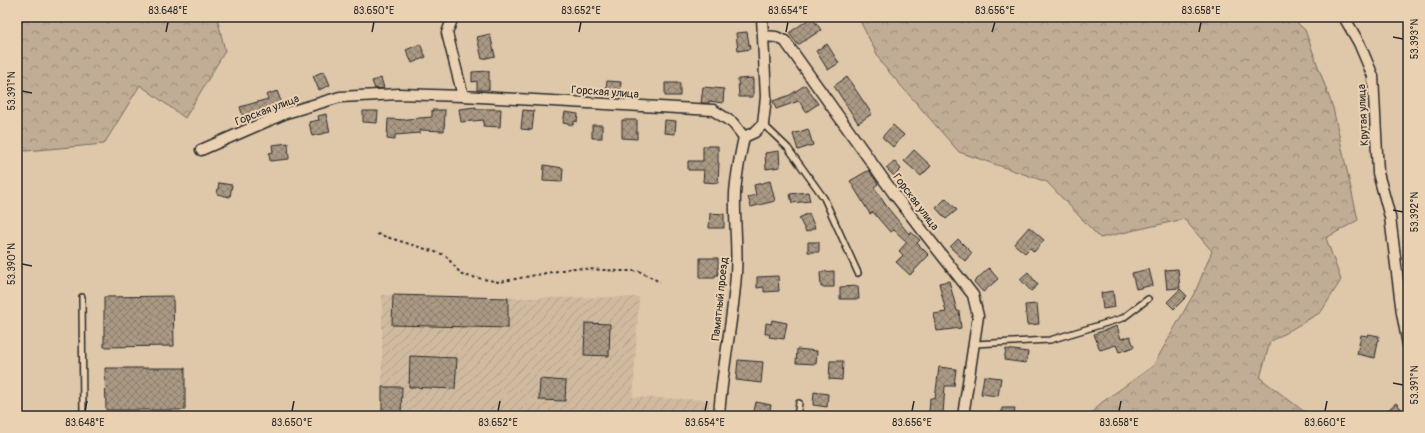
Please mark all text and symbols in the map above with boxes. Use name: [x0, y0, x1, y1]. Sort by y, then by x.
text: 83.648°E: [148, 5, 188, 17]
text: 83.650°E: [354, 5, 394, 17]
text: 83.652°E: [561, 5, 601, 17]
text: 83.654°E: [768, 5, 808, 17]
text: 83.656°E: [975, 5, 1015, 17]
text: 83.658°E: [1182, 5, 1220, 17]
text: 53.393°N: [1409, 18, 1421, 59]
text: 53.391°N: [6, 71, 18, 110]
street label: Горская улица: [571, 83, 639, 101]
street label: Крутая улица: [1355, 84, 1371, 146]
street label: Горская улица: [233, 92, 301, 128]
street label: Горская улица: [890, 171, 942, 233]
text: 53.392°N: [1409, 191, 1421, 232]
text: 53.390°N: [6, 243, 18, 285]
street label: Памятный проезд: [709, 256, 731, 341]
text: 53.391°N: [1409, 365, 1421, 404]
text: 83.648°E: [65, 417, 105, 429]
text: 83.650°E: [272, 417, 312, 429]
text: 83.652°E: [478, 417, 518, 429]
text: 83.654°E: [685, 417, 725, 429]
text: 83.656°E: [892, 417, 932, 429]
text: 83.658°E: [1100, 417, 1138, 429]
text: 83.660°E: [1305, 417, 1345, 429]

